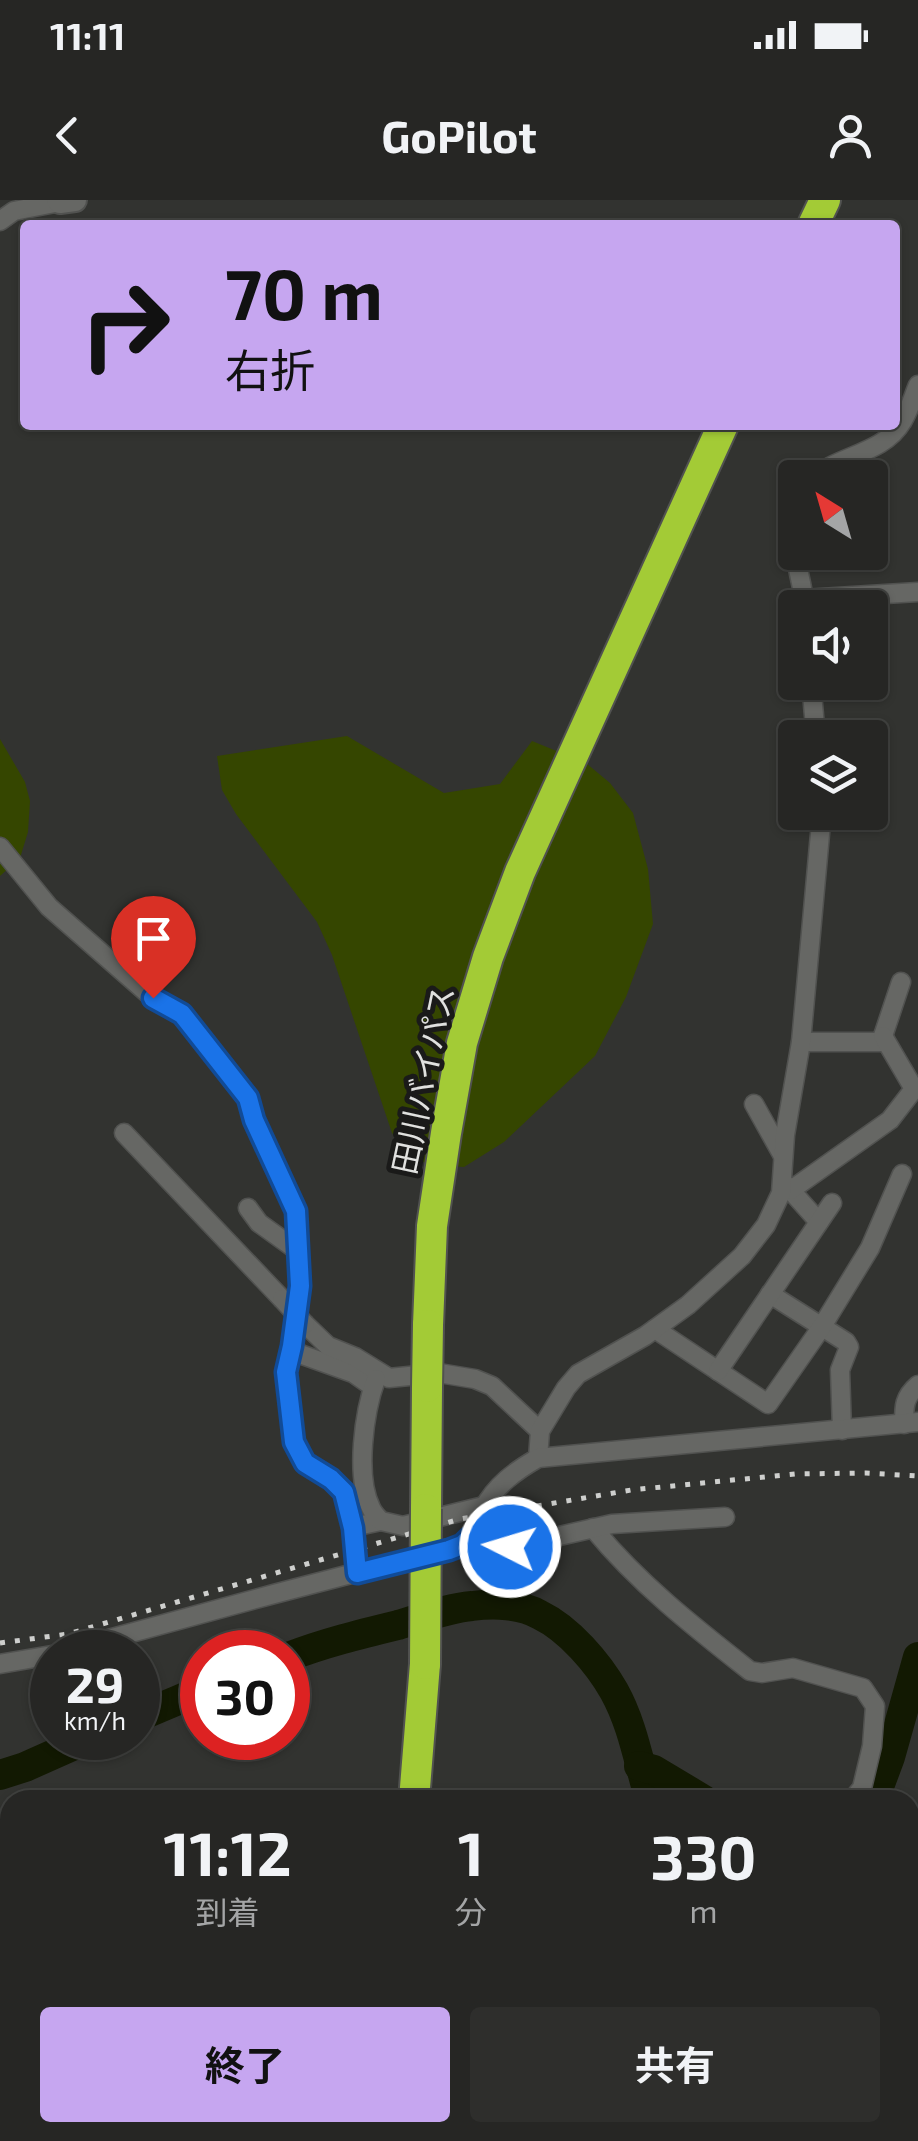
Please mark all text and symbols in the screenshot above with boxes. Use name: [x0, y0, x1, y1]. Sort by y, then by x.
text: 11:11: [50, 12, 125, 58]
icon: back: [40, 108, 95, 163]
text: GoPilot: [381, 108, 537, 162]
icon: person: [823, 108, 878, 163]
text: 70 m: [225, 250, 383, 334]
icon: right: [60, 260, 190, 390]
text: 右折: [225, 342, 315, 396]
north arrow: [778, 460, 888, 570]
map controls: [778, 460, 888, 830]
button: sound: [778, 590, 888, 700]
button: layers: [778, 720, 888, 830]
pin: [111, 896, 196, 999]
icon: arrive: [126, 911, 181, 966]
street label: 田川バイパス: [384, 982, 461, 1177]
position arrow: [458, 1495, 562, 1599]
speed limit sign: 30: [180, 1630, 310, 1760]
text: 29: [66, 1653, 124, 1713]
text: km/h: [64, 1705, 126, 1735]
text: 11:12: [164, 1816, 292, 1888]
text: 1: [458, 1816, 484, 1888]
text: 330: [651, 1820, 756, 1892]
text: m: [689, 1891, 718, 1929]
text: 到着: [196, 1892, 260, 1930]
text: 分: [455, 1892, 487, 1930]
button: 終了: [40, 2007, 450, 2122]
button: 共有: [470, 2007, 880, 2122]

